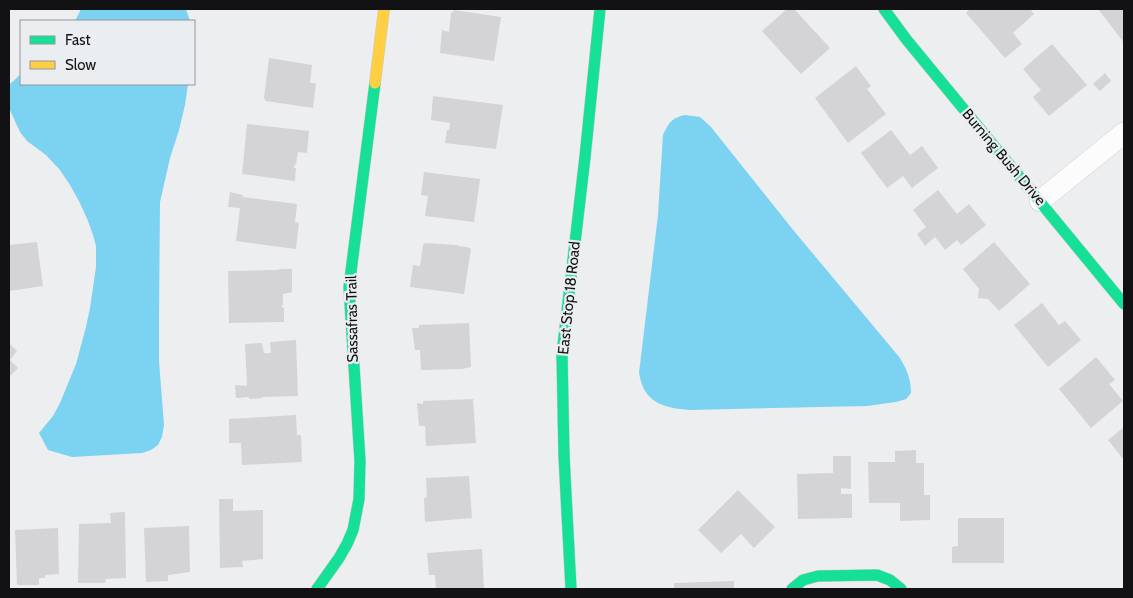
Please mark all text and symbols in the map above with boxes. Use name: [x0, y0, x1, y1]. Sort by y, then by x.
legend: [20, 20, 195, 85]
text: Fast: [65, 31, 90, 49]
text: Slow: [65, 56, 96, 74]
street label: Burning Bush Drive: [958, 105, 1050, 209]
street label: East Stop 18 Road: [554, 241, 584, 355]
street label: Sassafras Trail: [342, 275, 362, 363]

